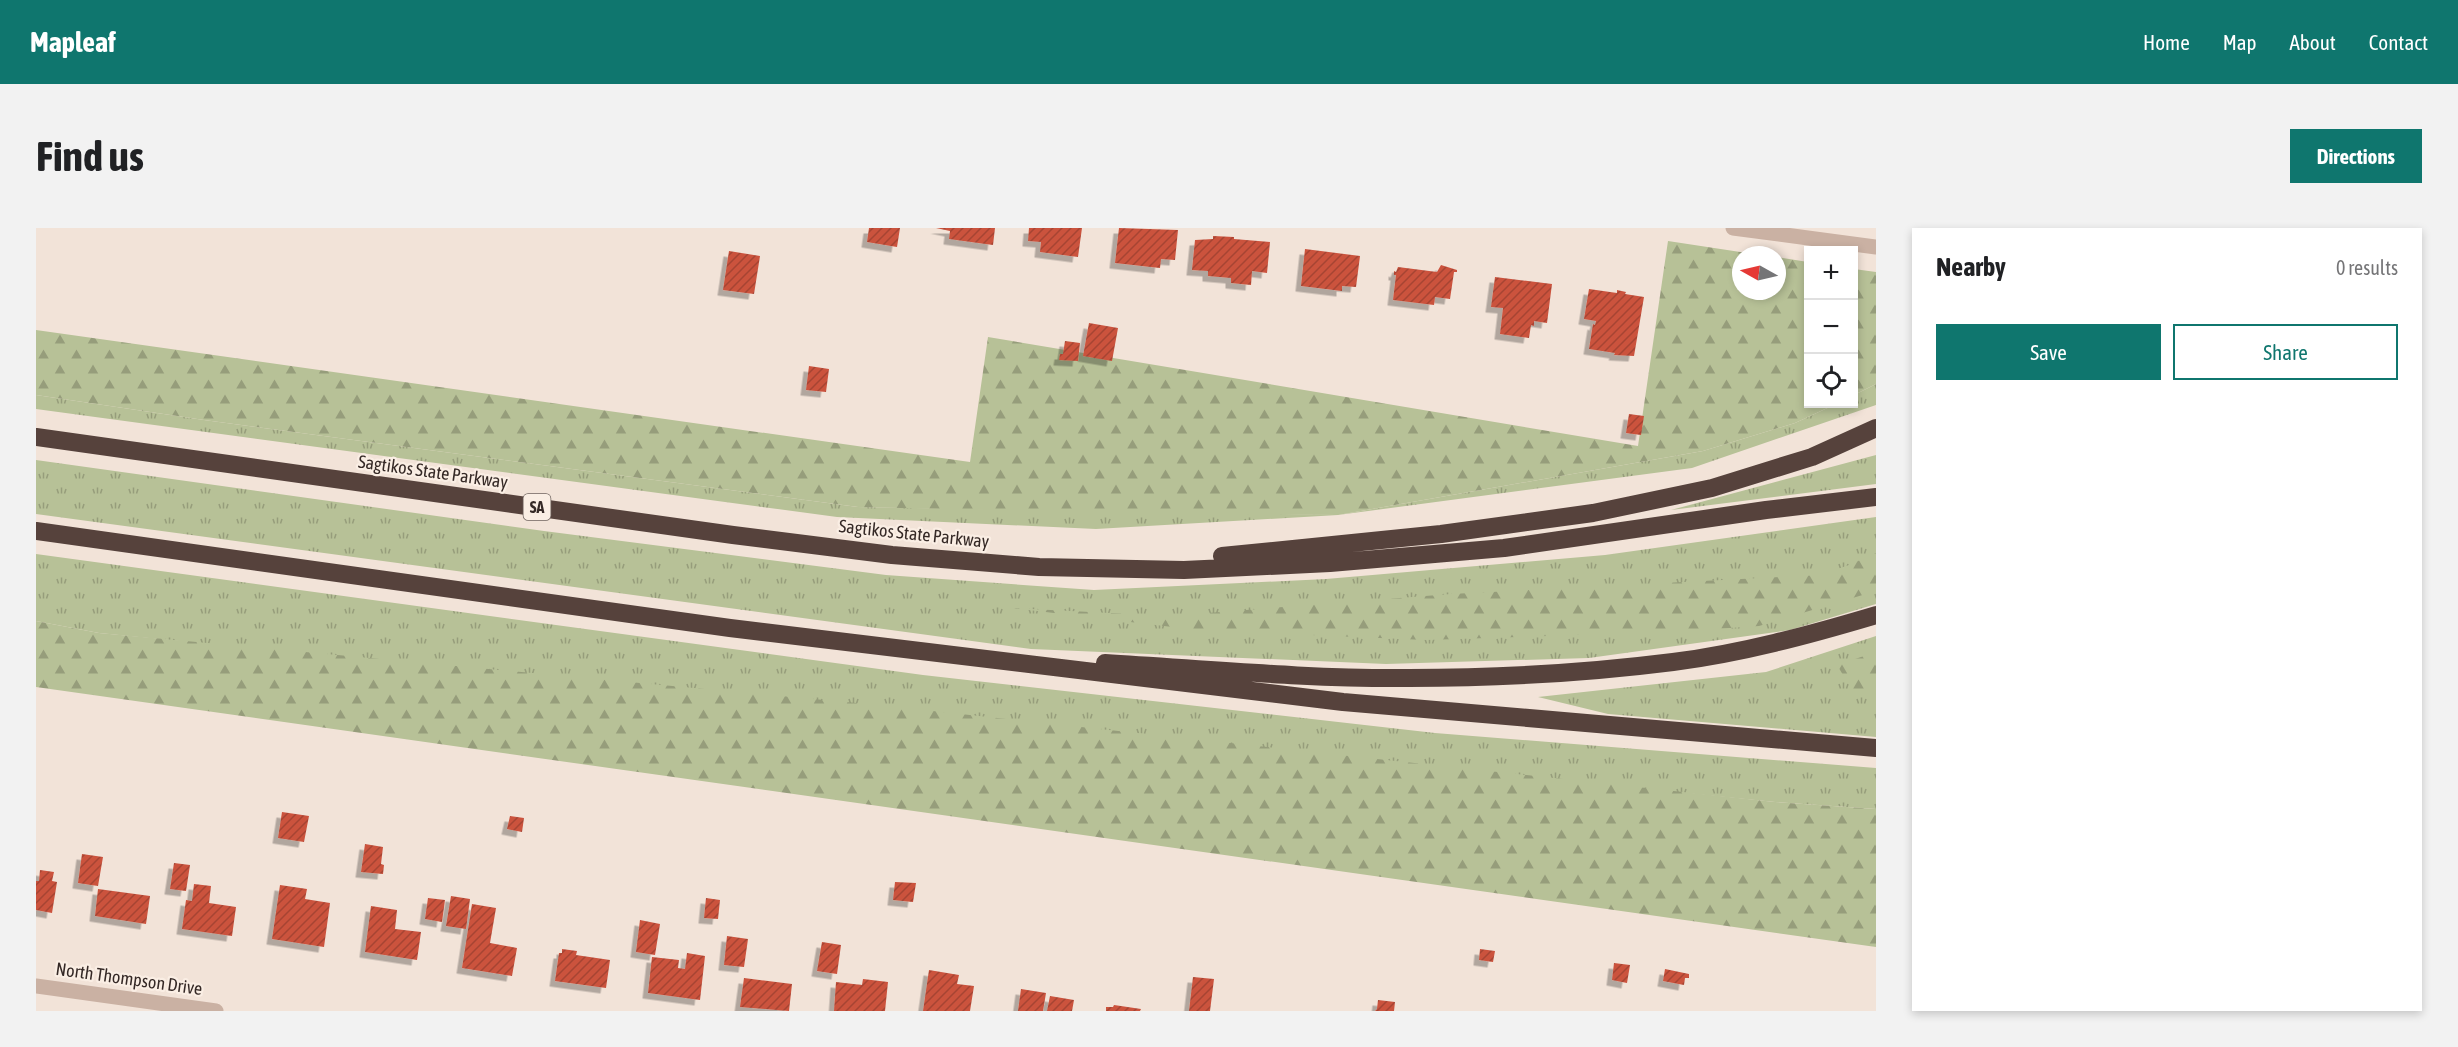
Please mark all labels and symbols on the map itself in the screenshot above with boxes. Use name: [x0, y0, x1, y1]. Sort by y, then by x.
north arrow: [1732, 246, 1786, 300]
street label: Sagtikos State Parkway: [357, 451, 509, 492]
road number: SA: [524, 494, 550, 520]
street label: Sagtikos State Parkway: [838, 515, 990, 552]
street label: North Thompson Drive: [54, 958, 204, 999]

